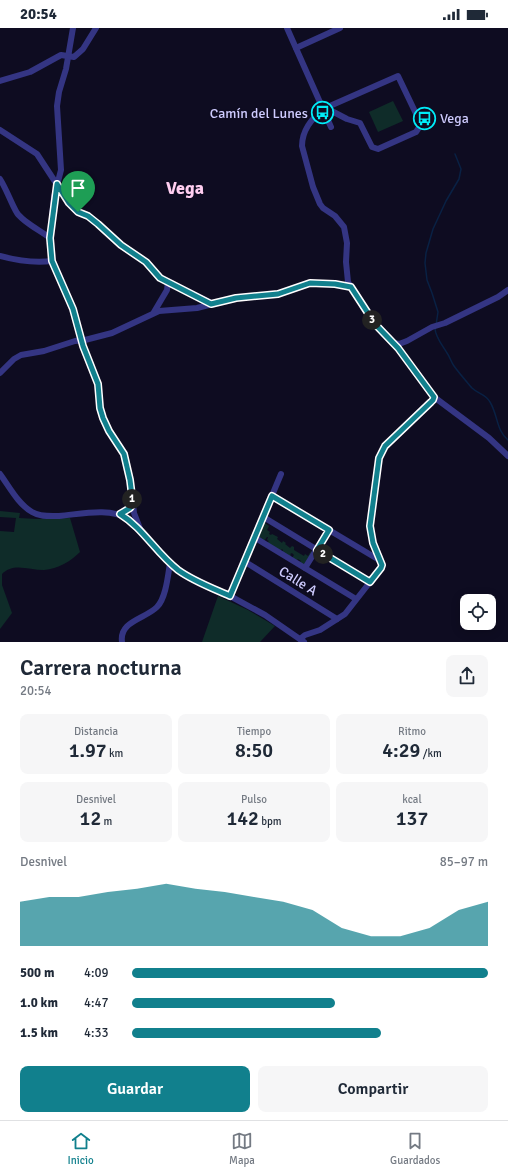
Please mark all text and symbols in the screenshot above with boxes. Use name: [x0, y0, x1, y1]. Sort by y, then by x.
text: 20:54: [20, 5, 57, 23]
bus stop icon: Camín del Lunes: [310, 100, 336, 126]
place label: Camín del Lunes: [210, 105, 308, 122]
bus stop icon: Vega: [412, 105, 438, 131]
place label: Vega: [440, 110, 469, 127]
pin: [61, 171, 95, 212]
icon: arrive: [67, 177, 89, 199]
district label: Vega: [166, 177, 204, 199]
pin: 3: [362, 310, 382, 330]
text: 3: [369, 313, 375, 326]
pin: 1: [122, 489, 142, 509]
text: 1: [129, 492, 135, 505]
pin: 2: [313, 544, 333, 564]
text: 2: [320, 547, 326, 560]
street label: Calle A: [276, 563, 321, 600]
map controls: [460, 594, 496, 630]
button: locate: [460, 594, 496, 630]
text: Carrera nocturna: [20, 654, 182, 681]
button: share: [446, 655, 488, 697]
text: 20:54: [20, 683, 52, 699]
text: Distancia: [74, 725, 118, 738]
text: Tiempo: [237, 725, 271, 738]
text: Ritmo: [398, 725, 426, 738]
text: 1.97: [69, 738, 107, 763]
text: 8:50: [235, 738, 273, 763]
text: 4:29: [382, 738, 420, 763]
text: km: [107, 747, 123, 760]
text: /km: [420, 747, 442, 760]
text: Desnivel: [76, 793, 116, 806]
text: Pulso: [241, 793, 267, 806]
text: kcal: [402, 793, 422, 806]
text: 12: [80, 806, 101, 831]
text: 142: [226, 806, 259, 831]
text: 137: [396, 806, 428, 831]
text: m: [101, 815, 112, 828]
text: bpm: [259, 815, 282, 828]
text: Desnivel: [20, 854, 67, 870]
text: 85–97 m: [440, 854, 488, 870]
text: 500 m: [20, 965, 54, 981]
text: 4:09: [84, 965, 109, 981]
text: 1.0 km: [20, 995, 58, 1011]
text: 4:47: [84, 995, 109, 1011]
text: 1.5 km: [20, 1025, 58, 1041]
text: 4:33: [84, 1025, 109, 1041]
button: Guardar: [20, 1066, 250, 1112]
button: Compartir: [258, 1066, 488, 1112]
tab: Inicio: [68, 1130, 94, 1167]
tab: Mapa: [229, 1130, 255, 1167]
tab: Guardados: [390, 1130, 440, 1167]

